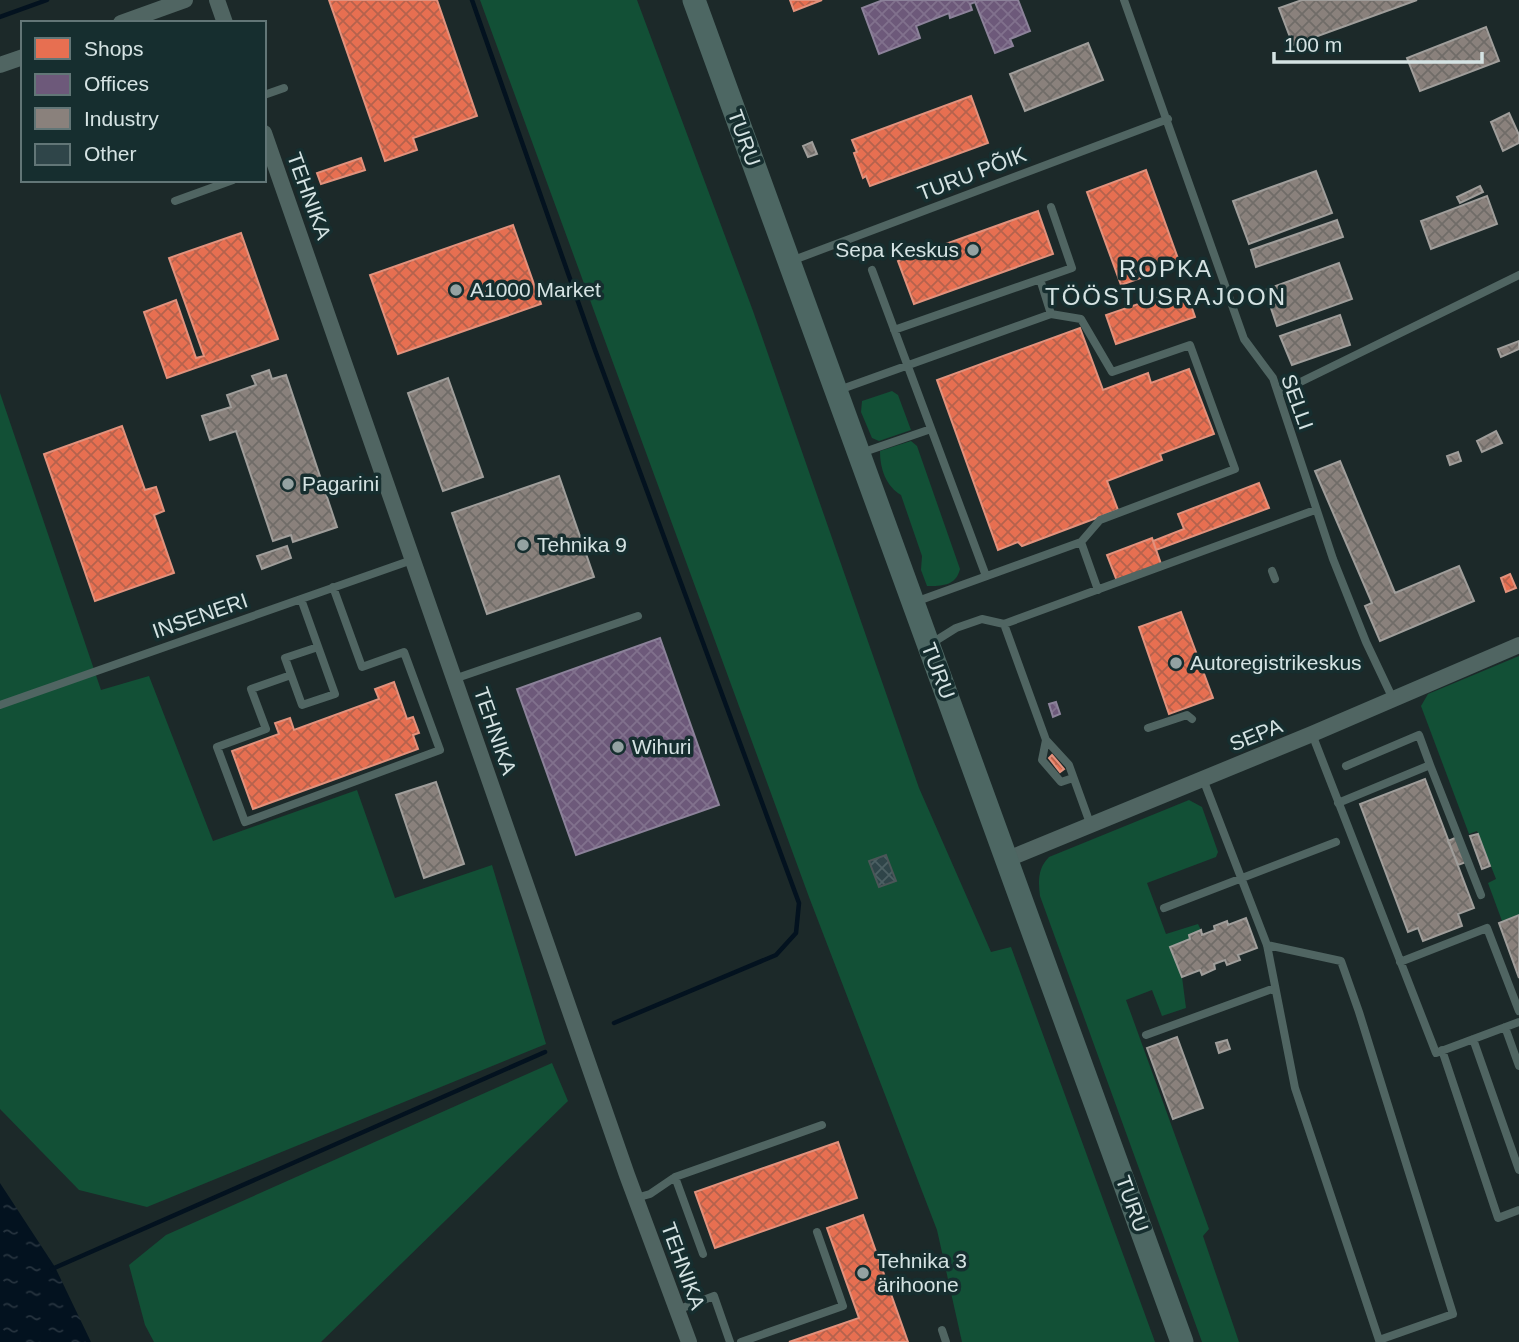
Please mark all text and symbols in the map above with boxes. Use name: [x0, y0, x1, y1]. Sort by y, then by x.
legend: [21, 21, 266, 182]
scale bar: [1274, 21, 1482, 65]
text: 100 m: [1284, 33, 1342, 56]
text: Shops: [84, 37, 144, 60]
text: Offices: [84, 72, 149, 95]
street label: TURU: [724, 106, 765, 169]
text: Industry: [84, 107, 159, 130]
text: Other: [84, 142, 137, 165]
street label: TURU PÕIK: [914, 142, 1029, 205]
street label: TEHNIKA: [283, 149, 336, 243]
place label: Sepa Keskus: [835, 238, 959, 261]
marker: Sepa Keskus: [965, 242, 981, 258]
district label: ROPKA TÖÖSTUSRAJOON: [1045, 255, 1287, 310]
place label: A1000 Market: [470, 278, 601, 301]
marker: A1000 Market: [448, 282, 464, 298]
street label: SELLI: [1277, 371, 1318, 433]
place label: Pagarini: [302, 472, 379, 495]
marker: Pagarini: [280, 476, 296, 492]
place label: Tehnika 9: [537, 533, 627, 556]
marker: Tehnika 9: [515, 537, 531, 553]
street label: INSENERI: [149, 589, 250, 643]
street label: TURU: [917, 639, 960, 702]
place label: Autoregistrikeskus: [1190, 651, 1362, 674]
marker: Autoregistrikeskus: [1168, 655, 1184, 671]
street label: TEHNIKA: [470, 684, 521, 778]
street label: SEPA: [1226, 714, 1285, 755]
place label: Wihuri: [632, 735, 692, 758]
marker: Wihuri: [610, 739, 626, 755]
street label: TURU: [1112, 1172, 1153, 1235]
street label: TEHNIKA: [657, 1219, 710, 1313]
place label: Tehnika 3 ärihoone: [877, 1249, 967, 1296]
marker: Tehnika 3 ärihoone: [855, 1265, 871, 1281]

